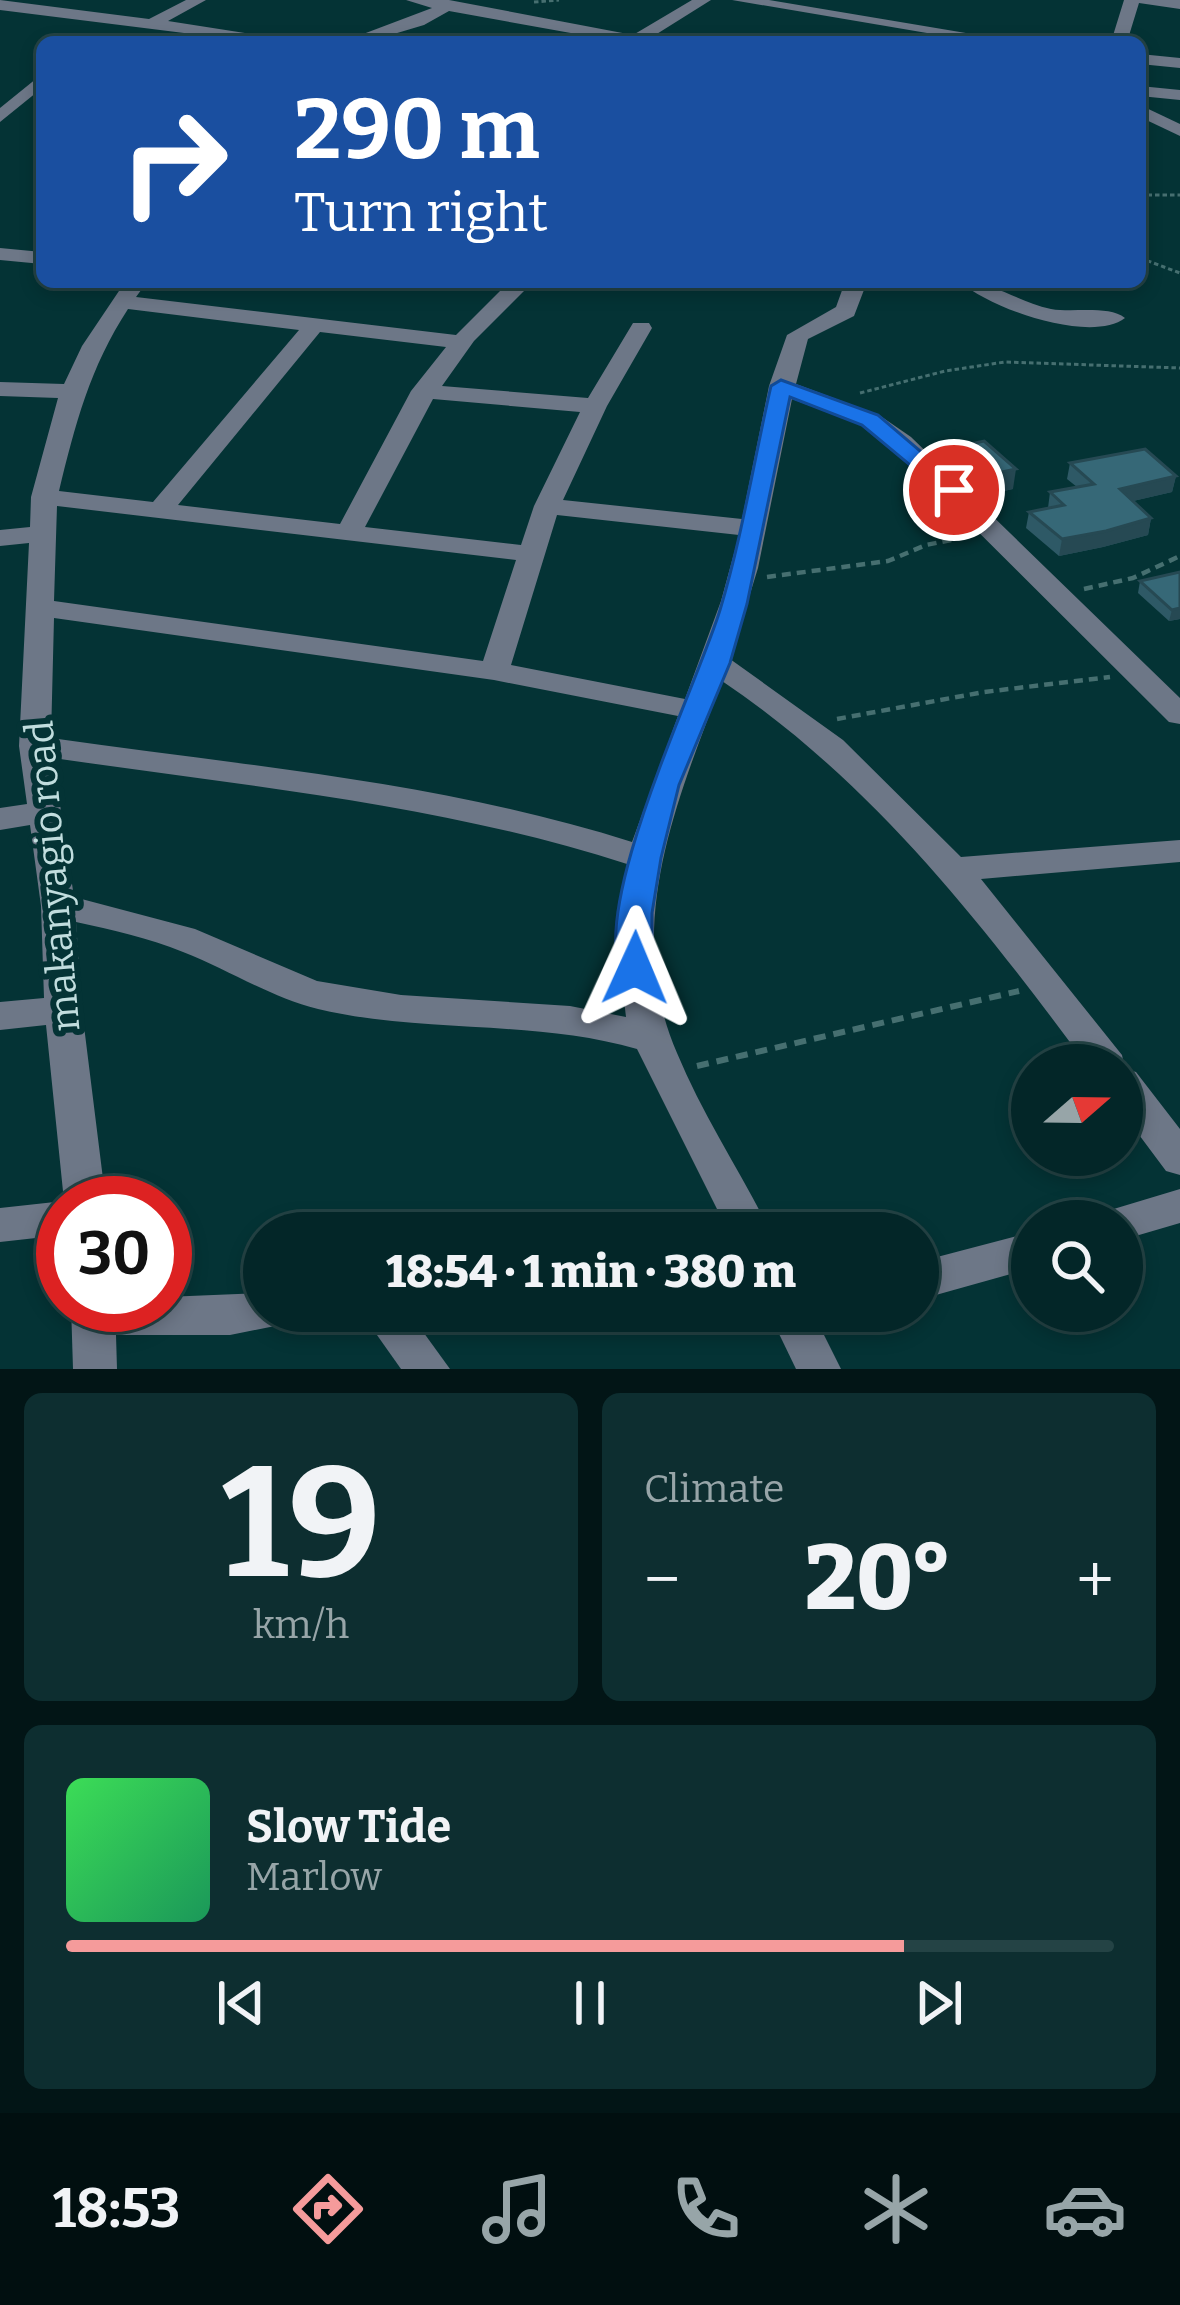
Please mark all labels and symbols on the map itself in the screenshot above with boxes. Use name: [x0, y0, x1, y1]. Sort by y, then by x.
pin: [903, 439, 1005, 541]
street label: makanyagio road: [16, 719, 90, 1033]
position arrow: [572, 905, 698, 1031]
north arrow: [1011, 1044, 1143, 1176]
speed limit sign: 30: [36, 1176, 192, 1332]

